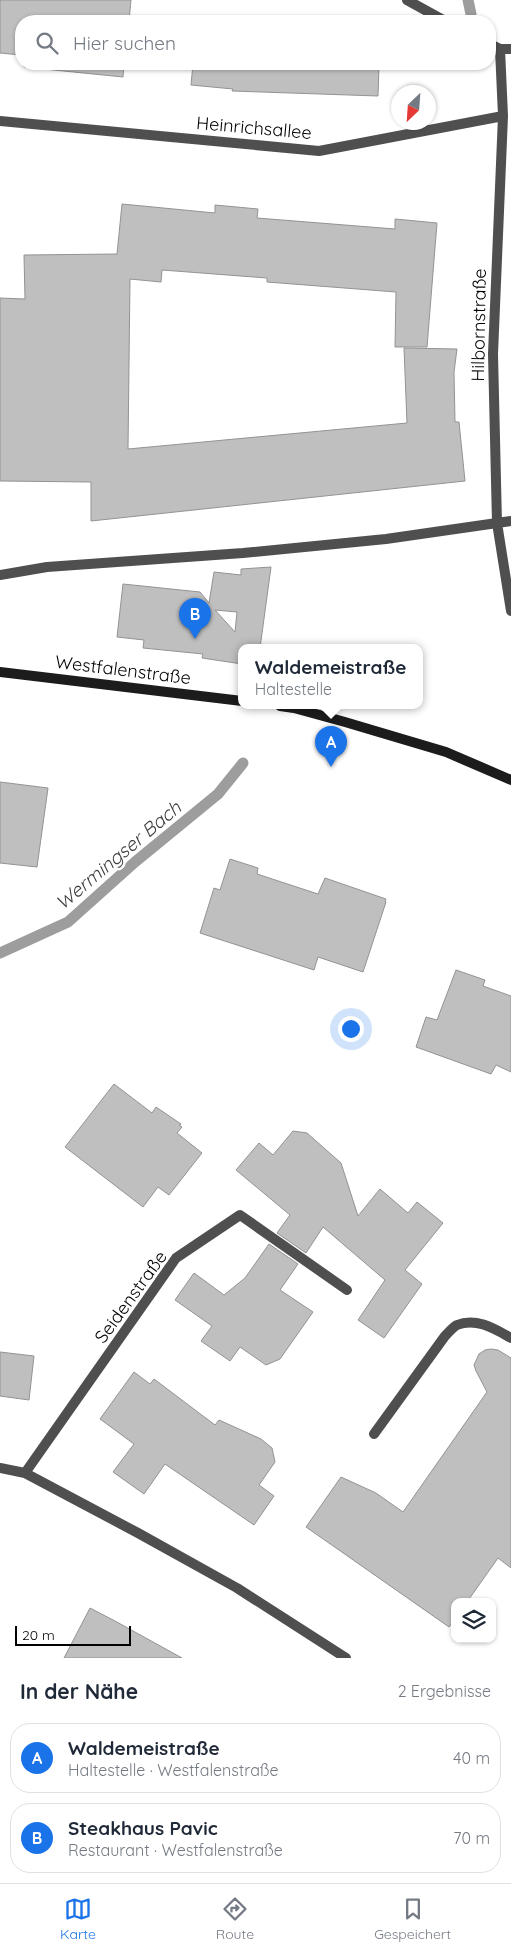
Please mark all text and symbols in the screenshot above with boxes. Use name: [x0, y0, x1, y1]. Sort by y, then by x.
search box: [15, 15, 496, 70]
icon: search: [33, 29, 61, 57]
text: Hier suchen: [73, 31, 176, 55]
north arrow: [391, 85, 436, 130]
street label: Heinrichsallee: [195, 111, 313, 144]
street label: Hilbornstraße: [466, 268, 491, 382]
pin: B: [179, 598, 211, 639]
popup: [238, 644, 423, 709]
street label: Westfalenstraße: [54, 650, 192, 689]
text: Waldemeistraße: [255, 655, 406, 679]
text: Haltestelle: [255, 679, 332, 699]
pin: A: [315, 726, 347, 767]
water label: Wermingser Bach: [50, 795, 187, 915]
your location: [338, 1016, 364, 1042]
street label: Seidenstraße: [89, 1246, 172, 1348]
map controls: [451, 1598, 496, 1643]
button: layers: [451, 1598, 496, 1643]
scale bar: [15, 1623, 131, 1646]
text: 20 m: [22, 1626, 55, 1644]
text: In der Nähe: [20, 1678, 138, 1704]
text: 2 Ergebnisse: [398, 1681, 491, 1701]
text: Waldemeistraße: [68, 1736, 220, 1760]
text: A: [32, 1748, 42, 1768]
text: 40 m: [453, 1748, 490, 1768]
text: Haltestelle · Westfalenstraße: [68, 1760, 279, 1780]
text: Steakhaus Pavic: [68, 1816, 218, 1840]
text: B: [32, 1828, 42, 1848]
text: 70 m: [453, 1828, 490, 1848]
text: Restaurant · Westfalenstraße: [68, 1840, 283, 1860]
tab: Karte: [60, 1895, 96, 1943]
tab: Route: [216, 1895, 254, 1943]
tab: Gespeichert: [374, 1895, 451, 1943]

